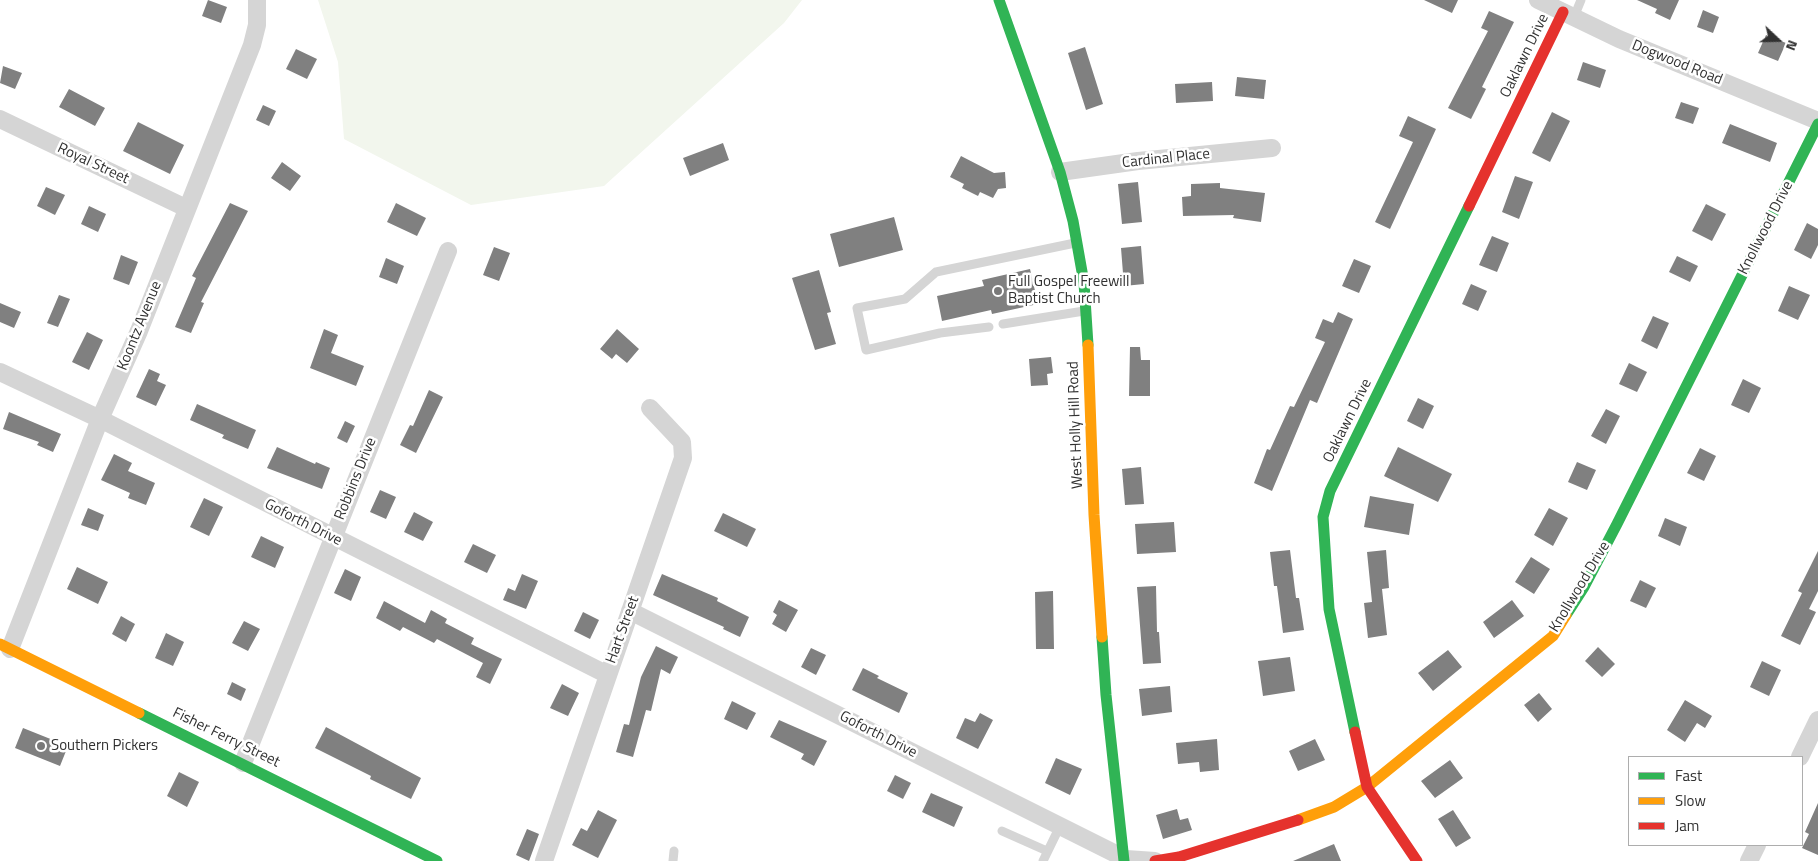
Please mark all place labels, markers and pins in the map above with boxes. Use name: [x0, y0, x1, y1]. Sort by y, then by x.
place label: Full Gospel Freewill Baptist Church: [1008, 273, 1130, 308]
marker: Full Gospel Freewill Baptist Church: [992, 285, 1004, 297]
place label: Southern Pickers: [51, 737, 158, 755]
marker: Southern Pickers: [35, 740, 47, 752]

